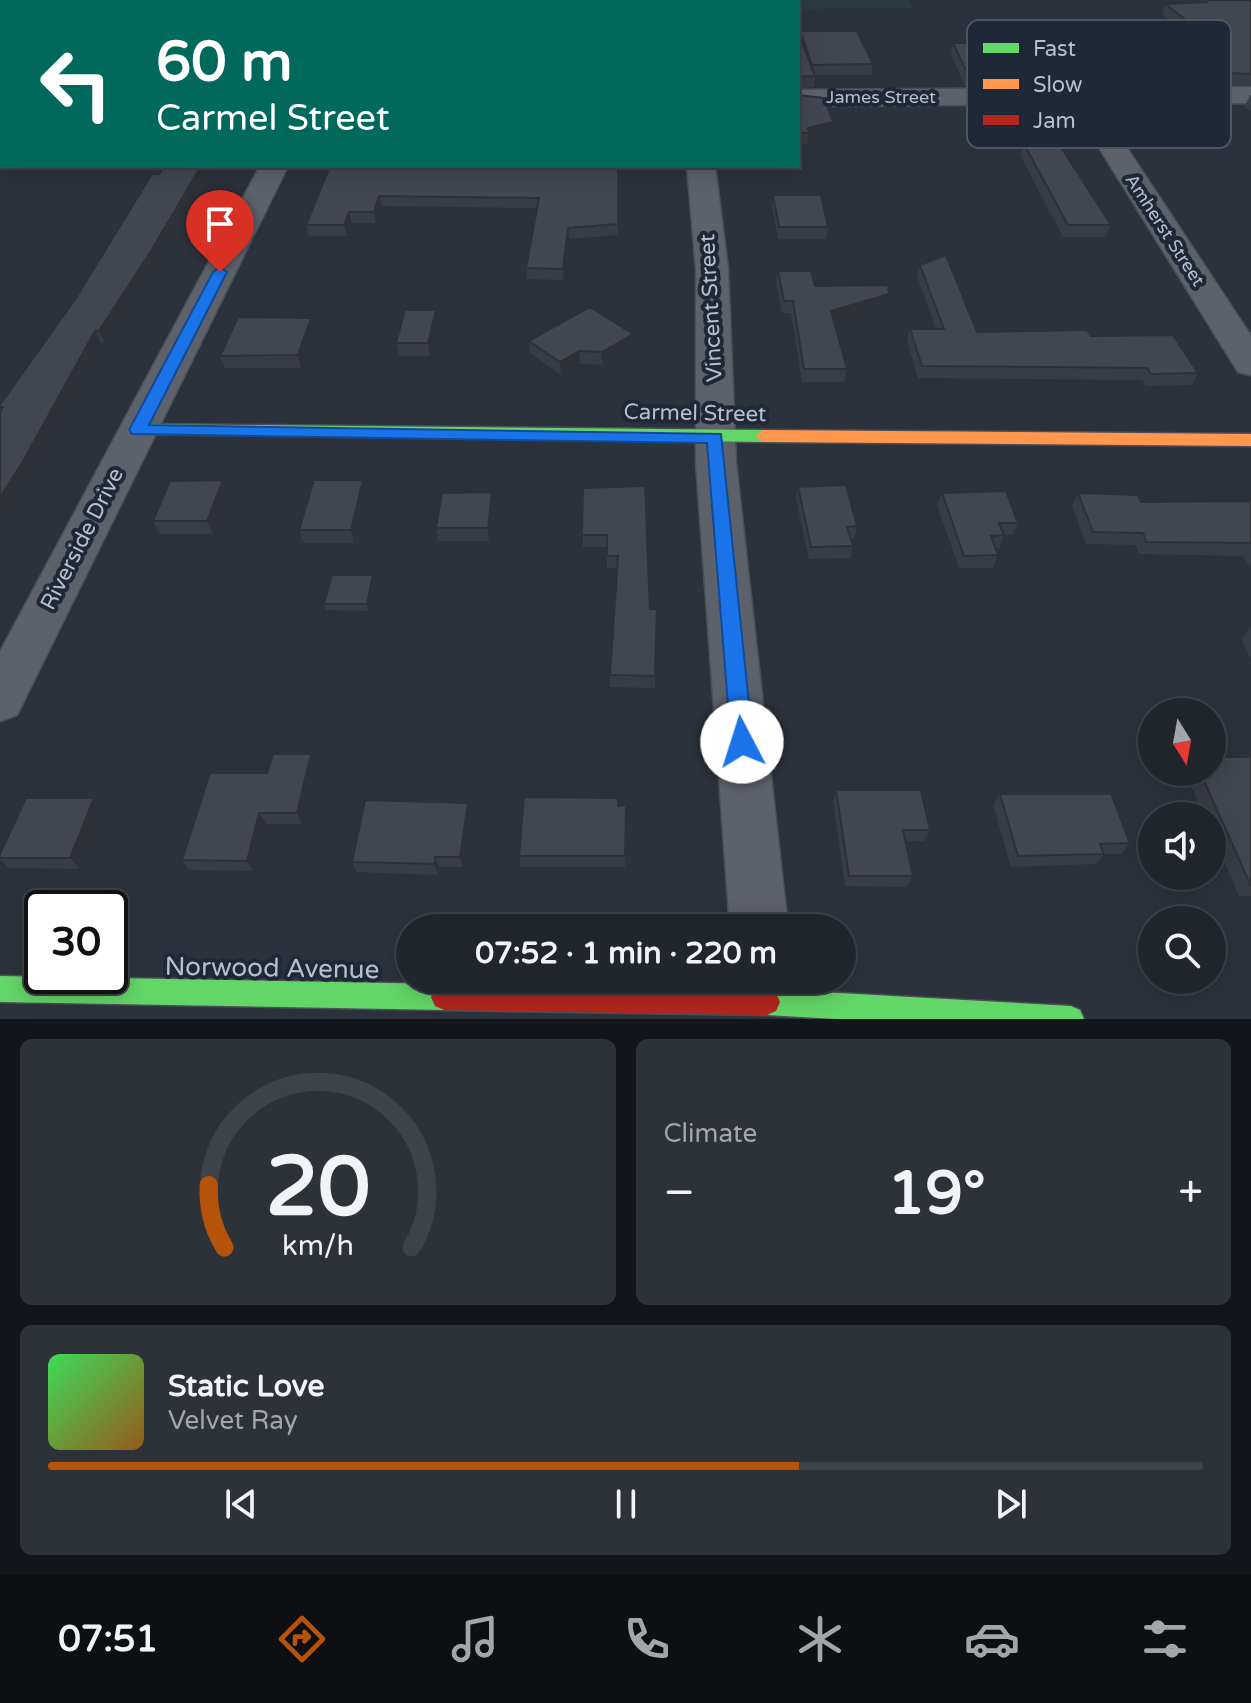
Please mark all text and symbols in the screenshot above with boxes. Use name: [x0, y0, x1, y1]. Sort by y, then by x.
legend: [967, 20, 1231, 148]
text: 60 m: [156, 29, 292, 96]
icon: left: [24, 32, 128, 136]
text: Fast: [1033, 36, 1076, 62]
text: Slow: [1033, 72, 1083, 98]
street label: James Street: [826, 86, 936, 108]
text: Carmel Street: [156, 97, 390, 140]
text: Jam: [1033, 108, 1076, 134]
street label: Amherst Street: [1121, 170, 1210, 290]
pin: [186, 190, 254, 272]
icon: arrive: [198, 202, 242, 246]
street label: Vincent Street: [694, 233, 728, 383]
street label: Carmel Street: [623, 399, 767, 427]
street label: Riverside Drive: [35, 464, 129, 614]
north arrow: [1138, 698, 1226, 786]
map controls: [1138, 698, 1226, 994]
position arrow: [700, 700, 784, 784]
button: sound: [1138, 802, 1226, 890]
speed limit sign: 30: [24, 890, 128, 994]
button: search: [1138, 906, 1226, 994]
text: 07:52 · 1 min · 220 m: [475, 935, 777, 972]
street label: Norwood Avenue: [164, 951, 380, 985]
text: Climate: [664, 1118, 757, 1149]
text: 20: [266, 1138, 370, 1238]
text: 19°: [888, 1158, 986, 1230]
text: −: [664, 1167, 695, 1220]
text: +: [1178, 1167, 1203, 1220]
text: km/h: [282, 1229, 354, 1263]
text: Static Love: [168, 1368, 324, 1405]
text: Velvet Ray: [168, 1405, 298, 1436]
icon: previous: [219, 1482, 263, 1526]
icon: pause: [604, 1482, 648, 1526]
icon: next: [989, 1482, 1033, 1526]
icon: directions: [274, 1611, 330, 1667]
icon: music: [447, 1611, 503, 1667]
icon: phone: [619, 1611, 675, 1667]
icon: climate: [792, 1611, 848, 1667]
icon: car: [964, 1611, 1020, 1667]
icon: filters: [1137, 1611, 1193, 1667]
text: 07:51: [58, 1618, 158, 1661]

